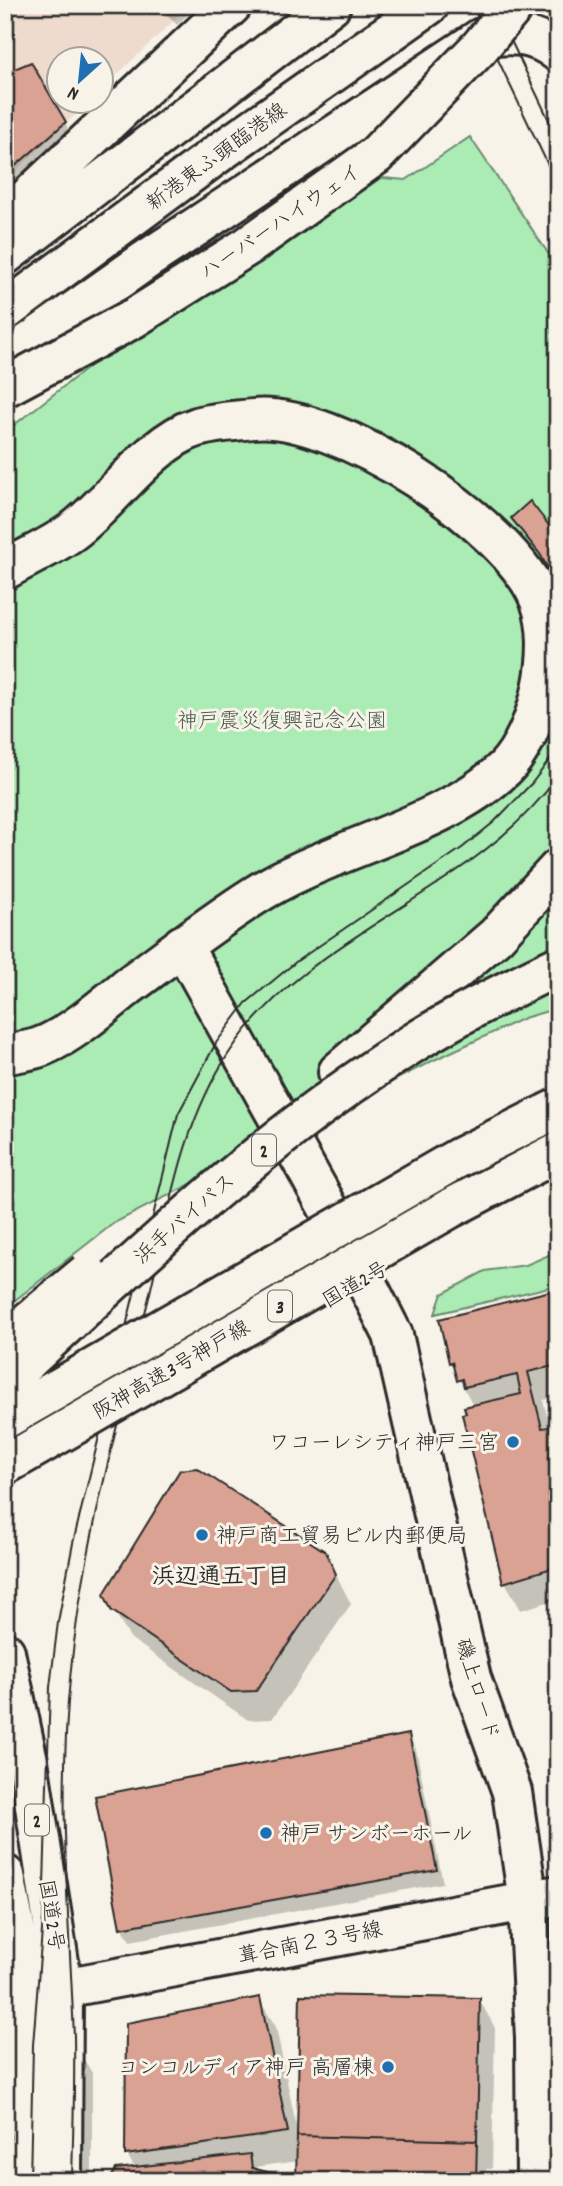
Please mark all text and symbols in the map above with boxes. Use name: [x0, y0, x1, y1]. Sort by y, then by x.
north arrow: [46, 46, 116, 116]
text: N: [64, 78, 84, 106]
street label: 新港東ふ頭臨港線: [141, 97, 295, 220]
street label: ハーバーハイウェイ: [195, 158, 368, 289]
park label: 神戸震災復興記念公園: [177, 708, 387, 738]
road number: 2: [252, 1134, 276, 1166]
street label: 浜手バイパス: [129, 1168, 243, 1273]
street label: 国道2号: [318, 1256, 395, 1318]
road number: 3: [268, 1290, 292, 1322]
street label: 阪神高速3号神戸線: [88, 1314, 257, 1429]
place label: ワコーレシティ神戸三宮: [269, 1430, 499, 1460]
marker: ワコーレシティ神戸三宮: [505, 1434, 521, 1450]
place label: 神戸商工貿易ビル内郵便局: [216, 1523, 468, 1553]
marker: 神戸商工貿易ビル内郵便局: [194, 1527, 210, 1543]
district label: 浜辺通五丁目: [152, 1562, 290, 1595]
street label: 磯上ロード: [445, 1635, 505, 1744]
road number: 2: [25, 1804, 49, 1836]
place label: 神戸 サンボーホール: [280, 1821, 473, 1851]
marker: 神戸 サンボーホール: [258, 1825, 274, 1841]
street label: 国道2号: [29, 1877, 69, 1953]
street label: 葺合南２３号線: [236, 1916, 386, 1974]
place label: コンコルディア神戸 高層棟: [117, 2055, 374, 2085]
marker: コンコルディア神戸 高層棟: [380, 2059, 396, 2075]

